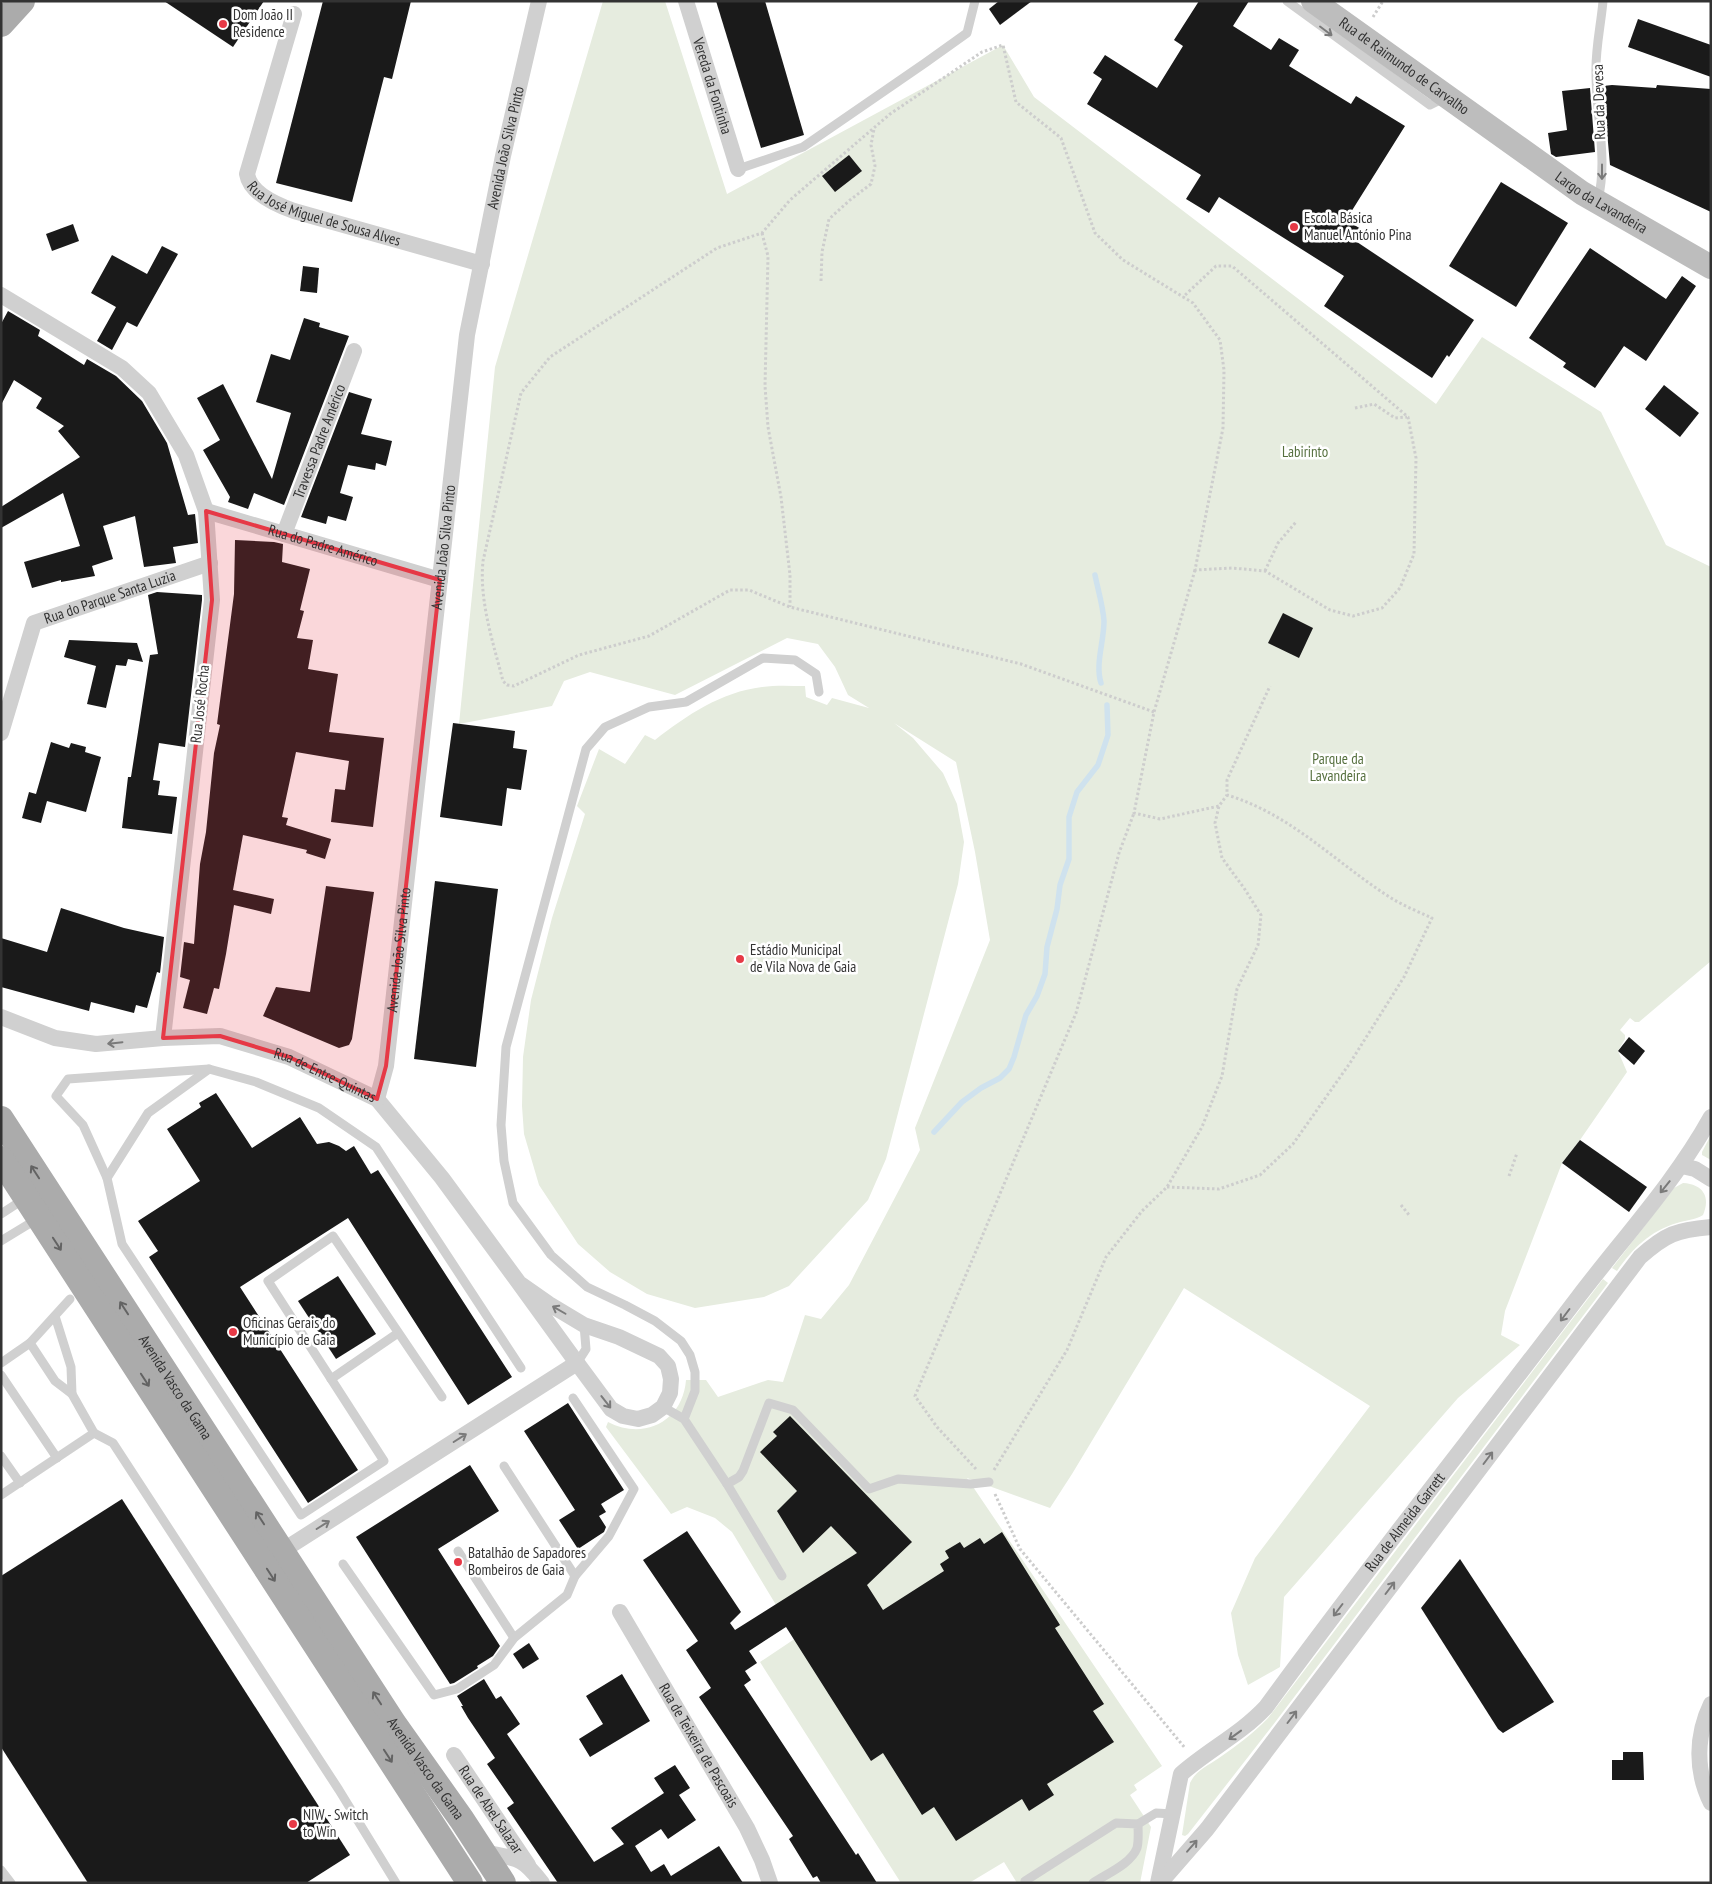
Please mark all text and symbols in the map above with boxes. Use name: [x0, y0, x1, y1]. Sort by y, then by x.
place label: Dom João II Residence: [233, 5, 293, 41]
street label: Rua de Raimundo de Carvalho: [1336, 13, 1473, 119]
marker: Dom João II Residence: [217, 18, 229, 30]
one-way arrow: [1319, 25, 1332, 36]
street label: Vereda da Fontinha: [689, 34, 737, 136]
street label: Rua da Devesa: [1588, 64, 1609, 140]
street label: Avenida João Silva Pinto: [483, 84, 528, 211]
one-way arrow: [1597, 164, 1607, 180]
street label: Largo da Lavandeira: [1552, 167, 1651, 238]
street label: Rua José Miguel de Sousa Alves: [243, 177, 403, 250]
place label: Escola Básica Manuel António Pina: [1304, 208, 1411, 244]
marker: Escola Básica Manuel António Pina: [1288, 221, 1300, 233]
street label: Travessa Padre Américo: [288, 381, 349, 501]
park label: Labirinto: [1282, 442, 1328, 461]
street label: Avenida João Silva Pinto: [427, 484, 459, 611]
street label: Rua do Padre Américo: [266, 520, 380, 570]
street label: Rua do Parque Santa Luzia: [42, 565, 178, 628]
street label: Rua José Rocha: [186, 664, 213, 744]
park label: Parque da Lavandeira: [1310, 749, 1366, 785]
street label: Avenida João Silva Pinto: [382, 887, 415, 1013]
place label: Estádio Municipal de Vila Nova de Gaia: [750, 940, 856, 976]
marker: Estádio Municipal de Vila Nova de Gaia: [734, 953, 746, 965]
one-way arrow: [107, 1038, 123, 1047]
street label: Rua de Entre-Quintas: [272, 1043, 379, 1106]
one-way arrow: [30, 1165, 40, 1179]
one-way arrow: [1659, 1180, 1670, 1193]
one-way arrow: [52, 1236, 62, 1250]
one-way arrow: [119, 1301, 129, 1315]
one-way arrow: [551, 1305, 566, 1315]
one-way arrow: [1560, 1308, 1570, 1322]
place label: Oficinas Gerais do Município de Gaia: [243, 1313, 335, 1349]
marker: Oficinas Gerais do Município de Gaia: [227, 1326, 239, 1338]
street label: Avenida Vasco da Gama: [135, 1331, 217, 1443]
one-way arrow: [141, 1372, 151, 1386]
one-way arrow: [601, 1396, 612, 1409]
one-way arrow: [453, 1433, 467, 1443]
one-way arrow: [1483, 1451, 1493, 1465]
street label: Rua de Almeida Garrett: [1360, 1468, 1449, 1575]
one-way arrow: [255, 1511, 265, 1525]
one-way arrow: [316, 1520, 330, 1530]
place label: Batalhão de Sapadores Bombeiros de Gaia: [468, 1543, 586, 1579]
marker: Batalhão de Sapadores Bombeiros de Gaia: [452, 1556, 464, 1568]
one-way arrow: [266, 1568, 277, 1582]
one-way arrow: [1385, 1581, 1395, 1595]
one-way arrow: [1333, 1603, 1343, 1617]
street label: Rua de Teixeira de Pascoais: [655, 1680, 743, 1811]
one-way arrow: [372, 1691, 382, 1705]
one-way arrow: [1286, 1711, 1297, 1724]
street label: Avenida Vasco da Gama: [383, 1714, 469, 1823]
one-way arrow: [1228, 1730, 1242, 1740]
one-way arrow: [383, 1748, 393, 1762]
street label: Rua de Abel Salazar: [455, 1762, 528, 1858]
place label: NIW - Switch to Win: [303, 1805, 368, 1841]
marker: NIW - Switch to Win: [287, 1818, 299, 1830]
one-way arrow: [1186, 1840, 1197, 1853]

